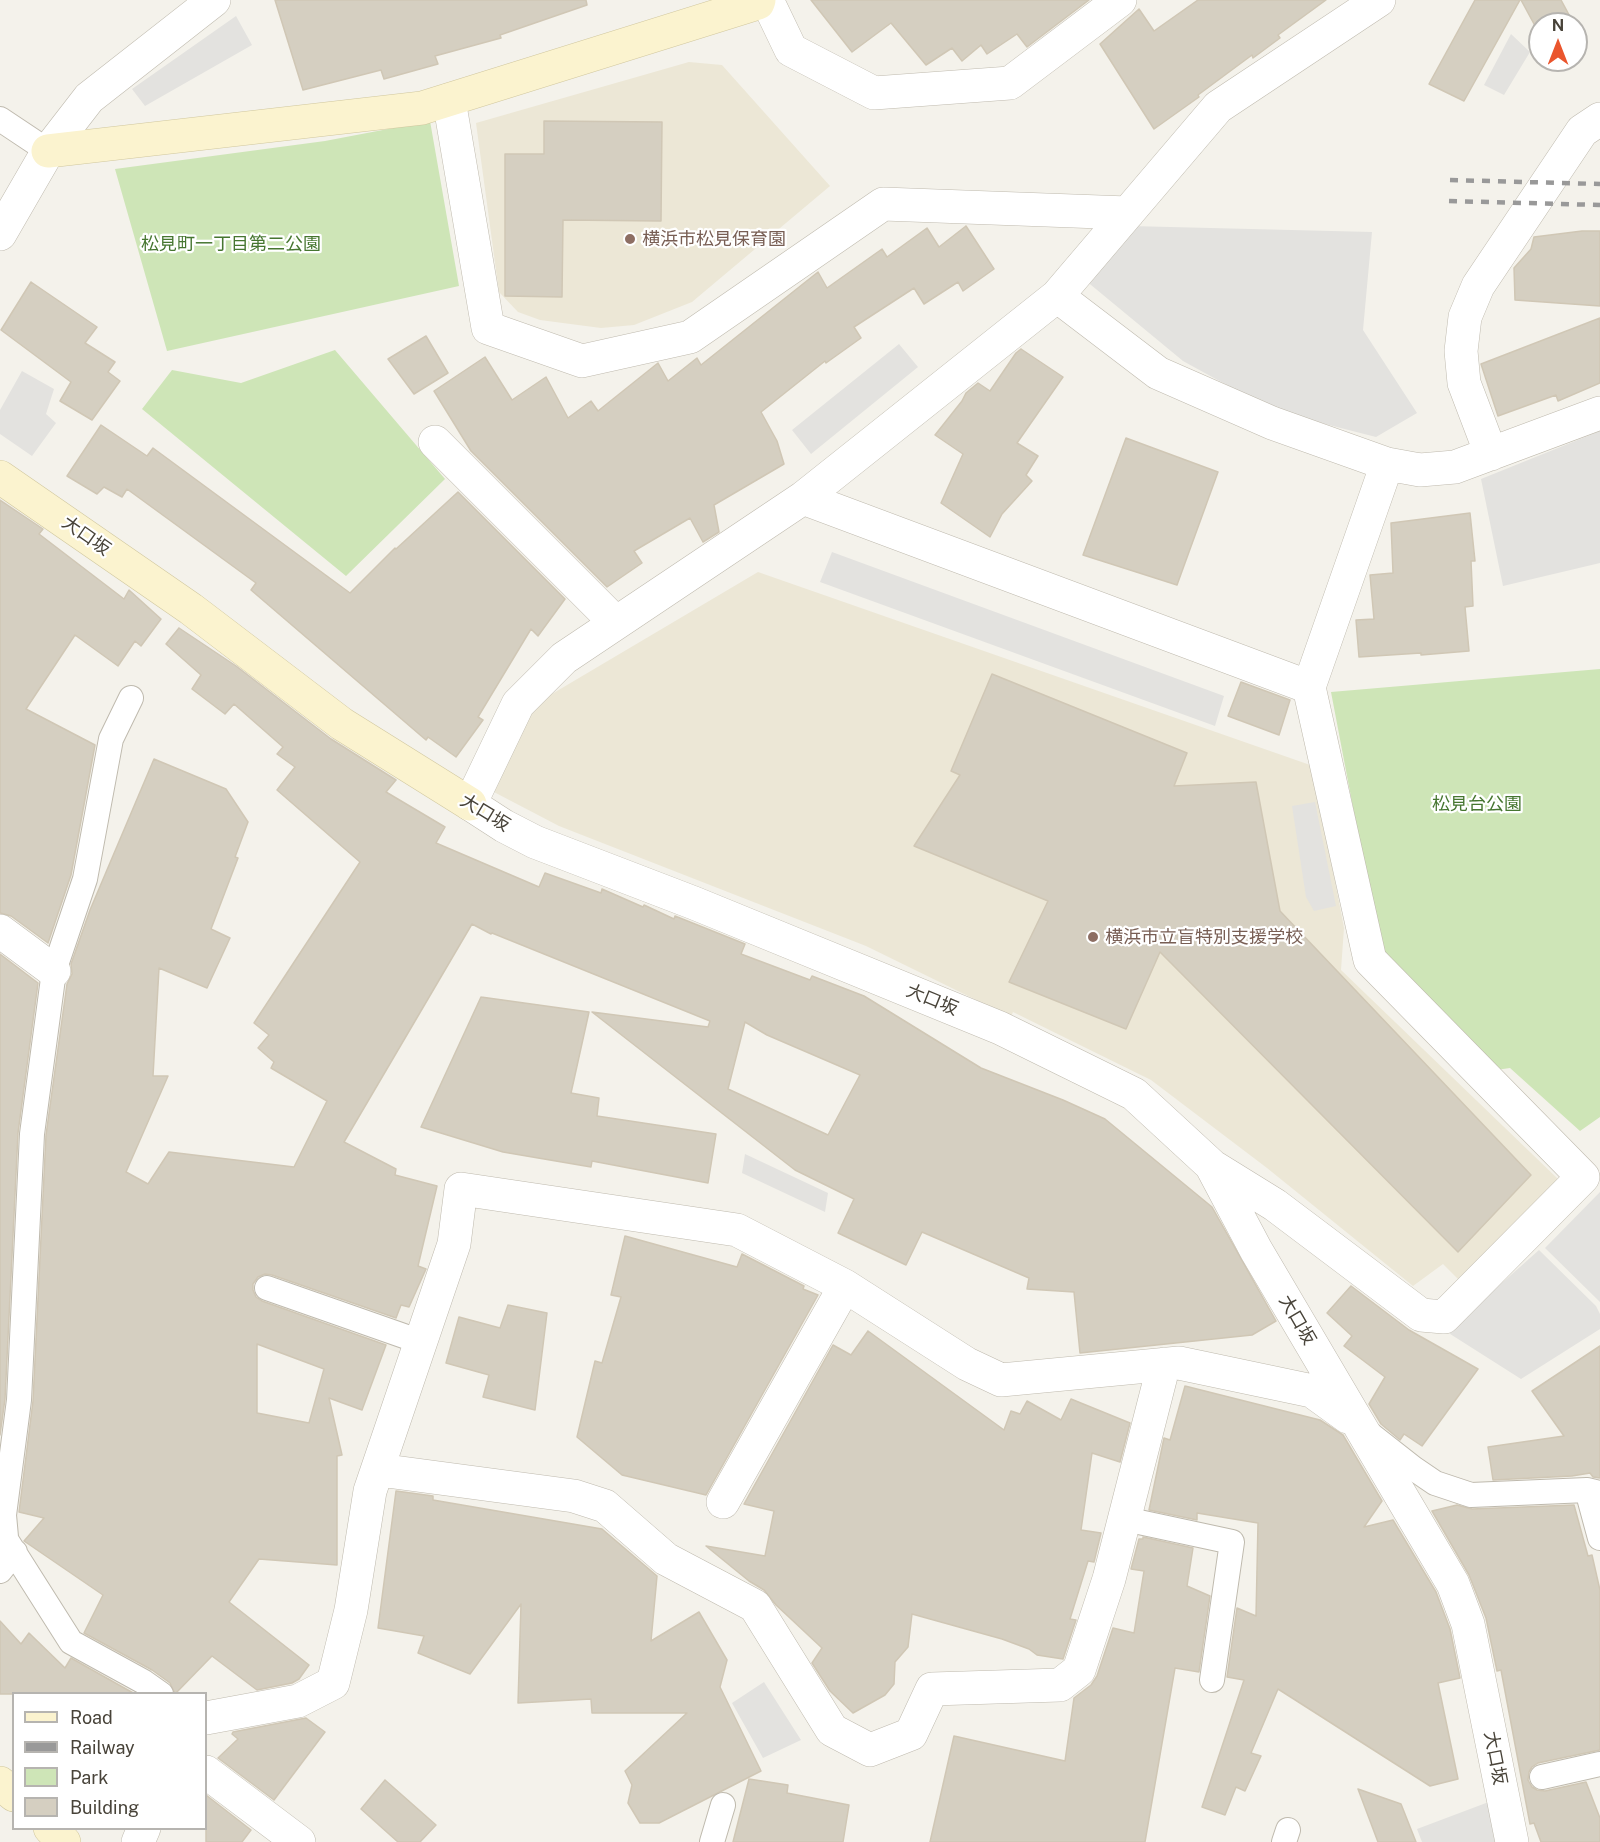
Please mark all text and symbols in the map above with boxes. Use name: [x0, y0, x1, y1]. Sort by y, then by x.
north arrow: [1528, 12, 1588, 72]
text: N: [1552, 16, 1564, 35]
place label: 横浜市松見保育園: [642, 228, 786, 250]
marker: 横浜市松見保育園: [623, 232, 637, 246]
park label: 松見町一丁目第二公園: [141, 233, 321, 255]
street label: 大口坂: [58, 512, 114, 560]
street label: 大口坂: [456, 790, 514, 836]
park label: 松見台公園: [1432, 793, 1522, 815]
place label: 横浜市立盲特別支援学校: [1105, 926, 1303, 948]
marker: 横浜市立盲特別支援学校: [1086, 930, 1100, 944]
street label: 大口坂: [903, 980, 961, 1020]
street label: 大口坂: [1274, 1291, 1320, 1349]
legend: [12, 1692, 207, 1830]
text: Road: [70, 1707, 113, 1728]
street label: 大口坂: [1479, 1729, 1511, 1787]
text: Railway: [70, 1737, 135, 1758]
text: Park: [70, 1767, 108, 1788]
text: Building: [70, 1797, 139, 1818]

